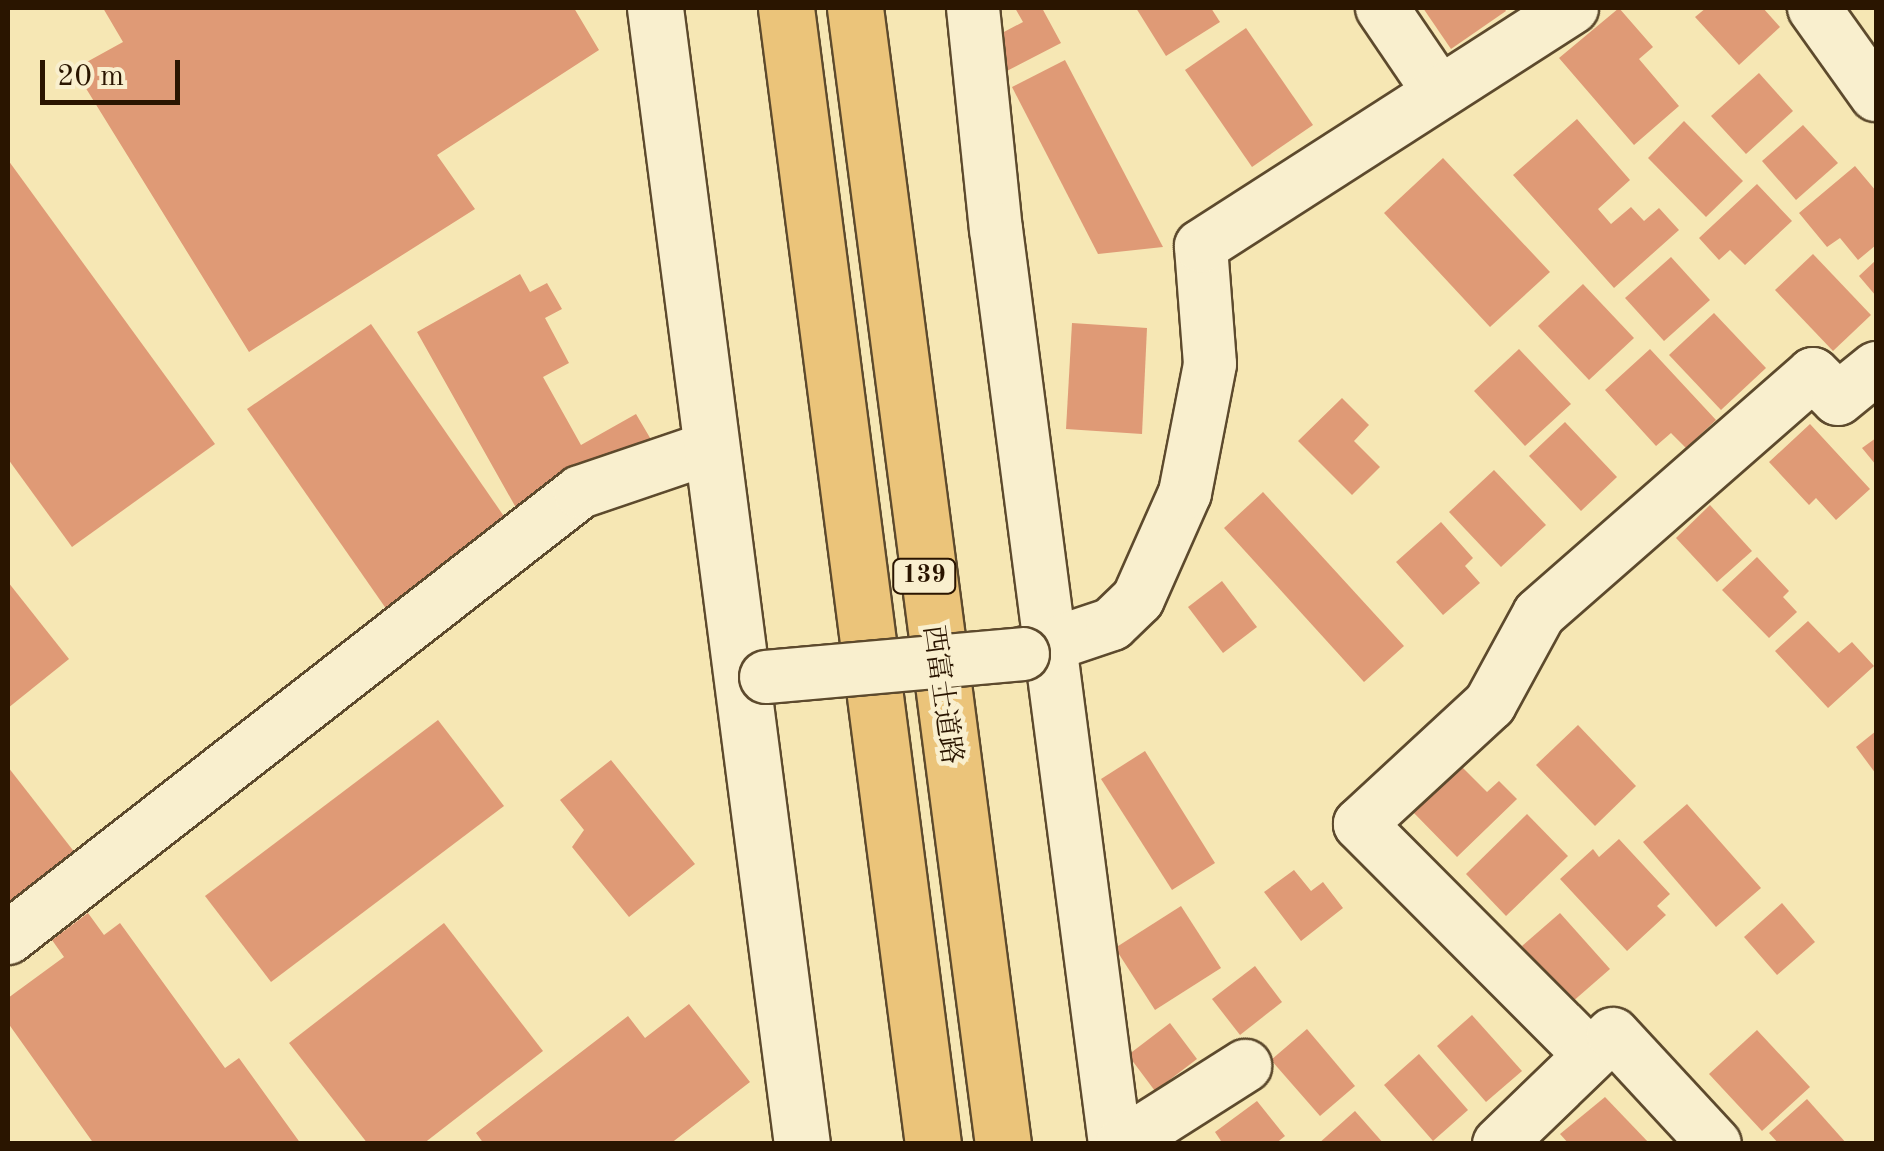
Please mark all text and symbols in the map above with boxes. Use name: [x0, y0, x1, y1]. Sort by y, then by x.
scale bar: [45, 40, 185, 102]
text: 20 m: [57, 62, 124, 92]
road number: 139: [892, 556, 956, 596]
street label: 西富士道路: [915, 623, 967, 767]

